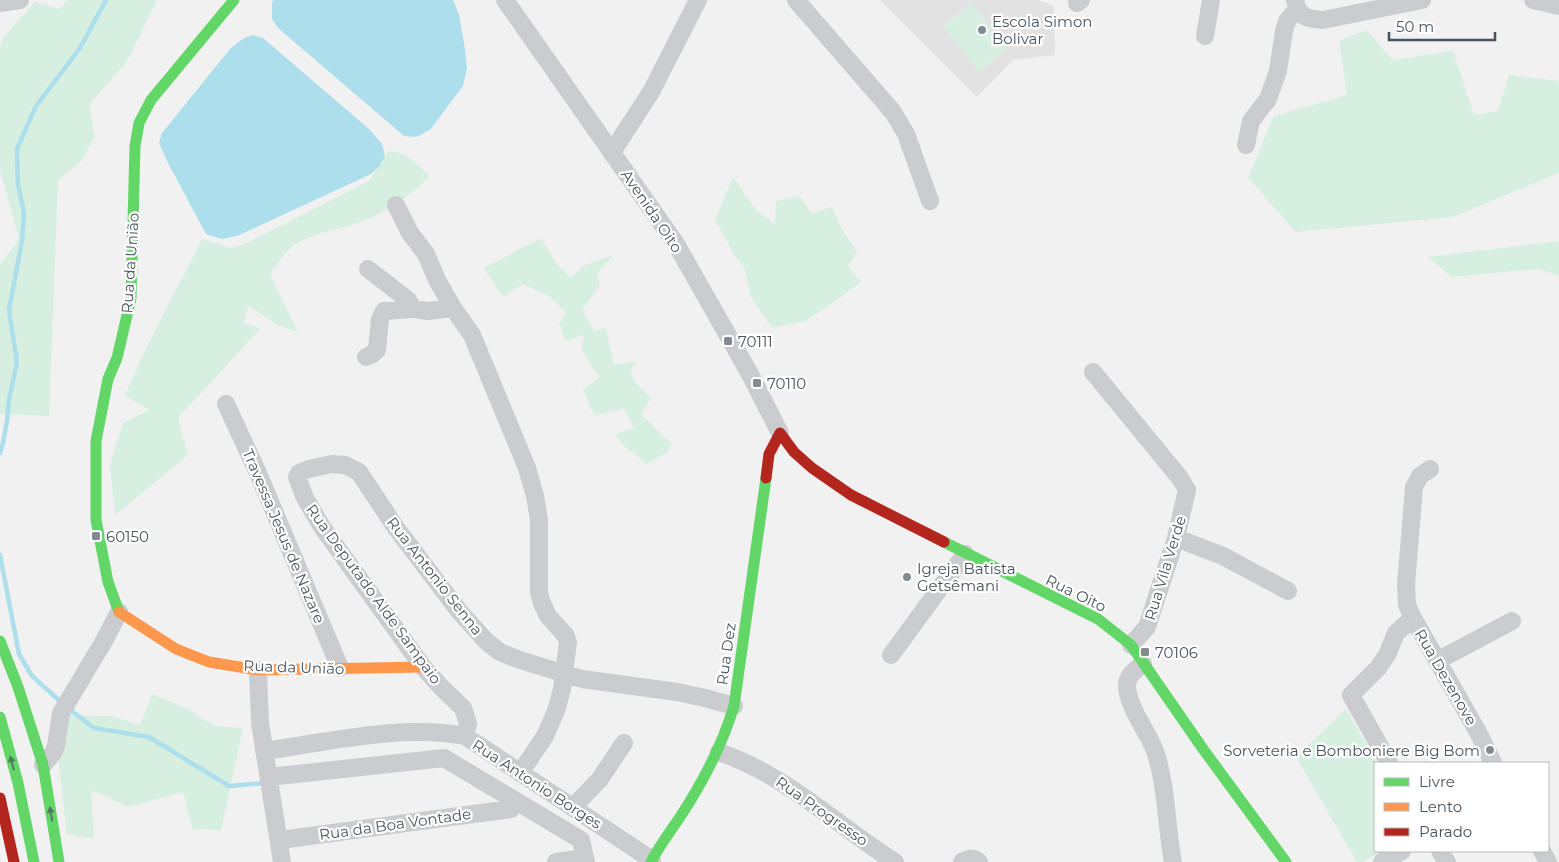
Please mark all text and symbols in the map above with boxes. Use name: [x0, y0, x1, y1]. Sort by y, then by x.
scale bar: [1389, 10, 1495, 42]
place label: Escola Simon Bolivar: [992, 12, 1093, 48]
text: 50 m: [1396, 17, 1434, 36]
marker: Escola Simon Bolivar: [976, 24, 988, 36]
street label: Avenida Oito: [617, 166, 687, 256]
street label: Rua da União: [117, 212, 143, 314]
place label: 70111: [738, 332, 773, 351]
marker: 70111: [722, 335, 734, 347]
place label: 70110: [767, 374, 806, 393]
marker: 70110: [751, 377, 763, 389]
street label: Travessa Jesus de Nazare: [239, 446, 329, 626]
street label: Rua Deputado Alde Sampaio: [302, 500, 446, 688]
street label: Rua Antonio Senna: [383, 513, 487, 639]
street label: Rua Vila Verde: [1140, 513, 1190, 623]
place label: 60150: [106, 527, 149, 546]
marker: 60150: [90, 530, 102, 542]
place label: Igreja Batista Getsêmani: [917, 559, 1016, 595]
street label: Rua Oito: [1042, 570, 1110, 616]
marker: Igreja Batista Getsêmani: [901, 571, 913, 583]
street label: Rua Dez: [712, 621, 740, 686]
street label: Rua Dezenove: [1411, 625, 1481, 729]
place label: 70106: [1155, 643, 1198, 662]
marker: 70106: [1139, 646, 1151, 658]
street label: Rua da União: [243, 656, 345, 678]
street label: Rua Antonio Borges: [469, 735, 605, 833]
place label: Sorveteria e Bomboniere Big Bom: [1223, 741, 1480, 760]
marker: Sorveteria e Bomboniere Big Bom: [1484, 744, 1496, 756]
one-way arrow: [8, 756, 16, 771]
legend: [1374, 762, 1549, 852]
street label: Rua Progresso: [772, 772, 872, 850]
text: Livre: [1419, 772, 1455, 791]
text: Lento: [1419, 797, 1462, 816]
street label: Rua da Boa Vontade: [318, 804, 472, 844]
one-way arrow: [47, 806, 55, 822]
text: Parado: [1419, 822, 1472, 841]

